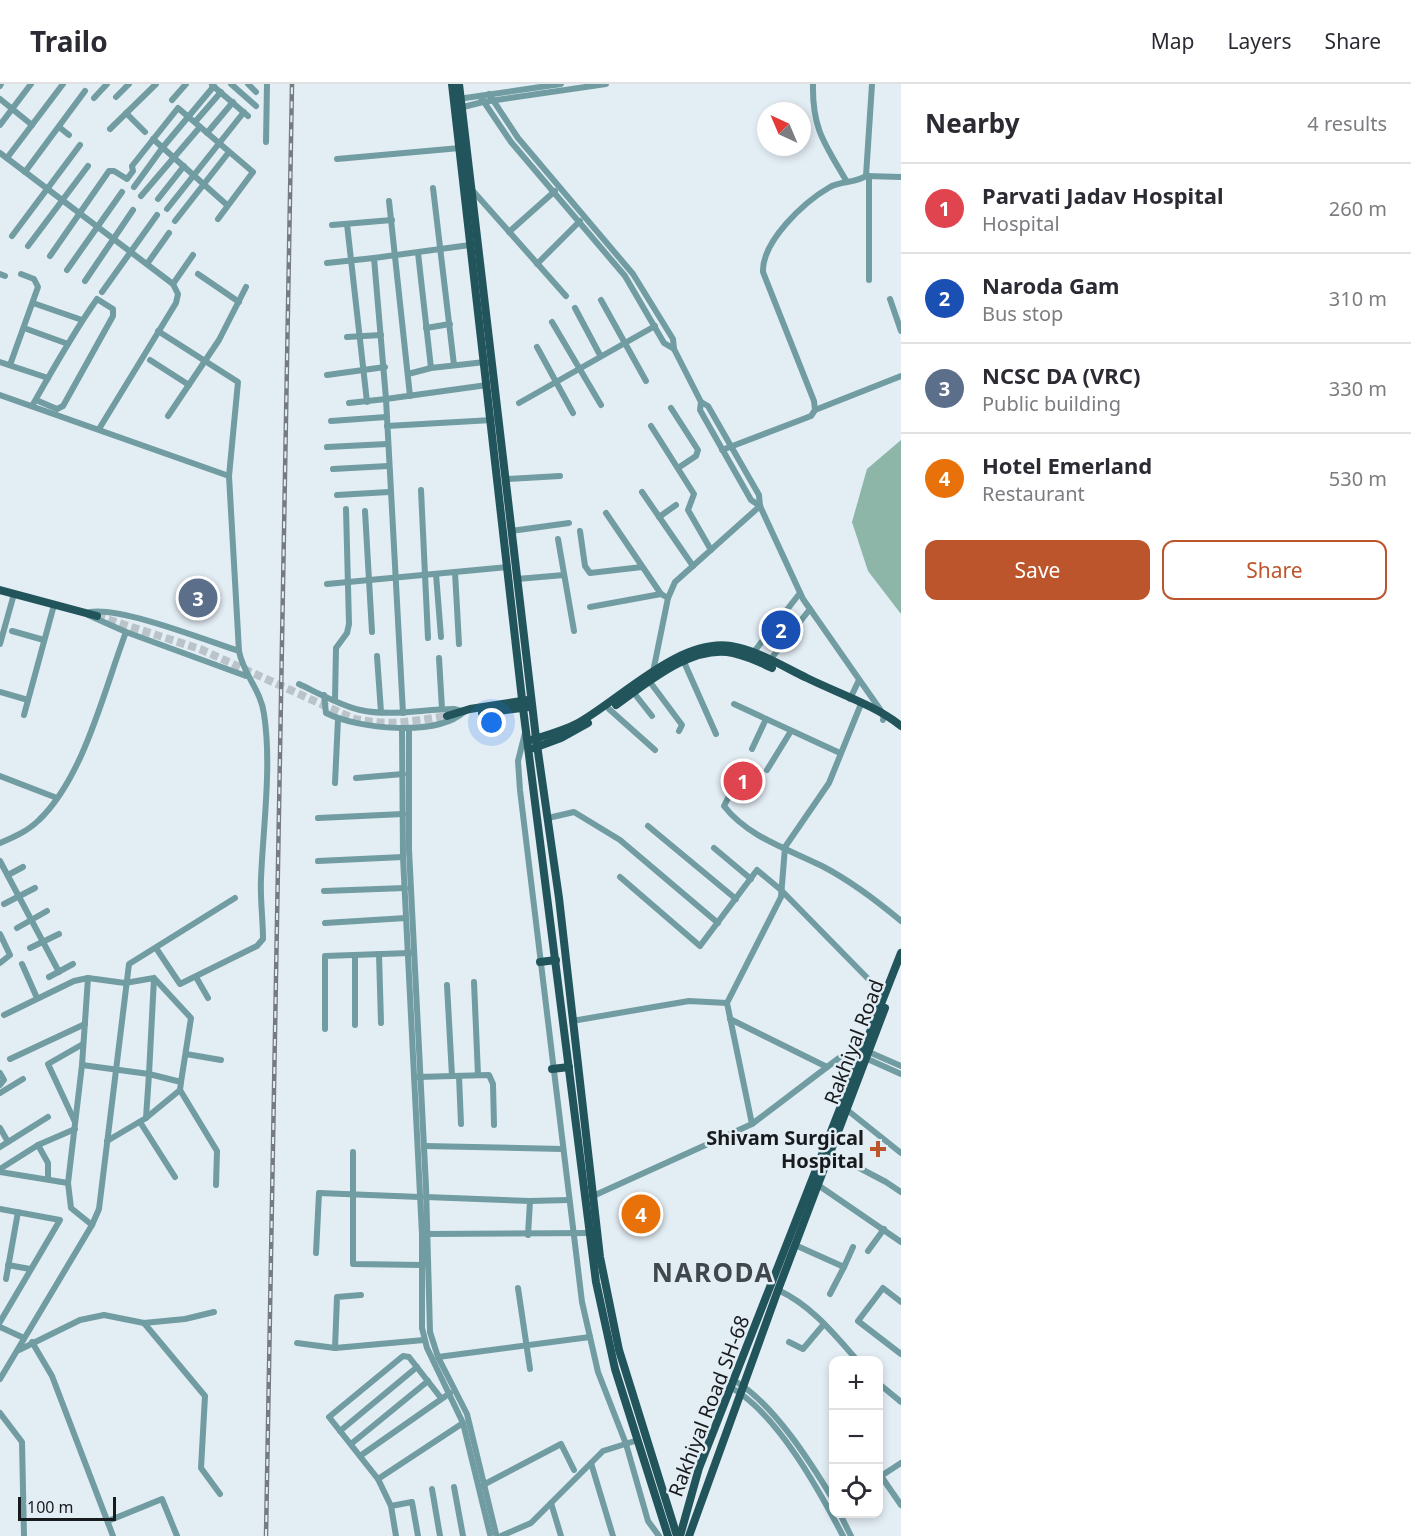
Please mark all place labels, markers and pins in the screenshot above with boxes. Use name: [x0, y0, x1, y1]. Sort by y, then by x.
pin: 3: [178, 576, 218, 620]
pin: 2: [762, 608, 800, 652]
pin: 1: [724, 758, 762, 804]
place label: Shivam Surgical Hospital: [706, 1124, 864, 1174]
marker: Shivam Surgical Hospital: [869, 1140, 887, 1158]
pin: 4: [622, 1192, 660, 1236]

